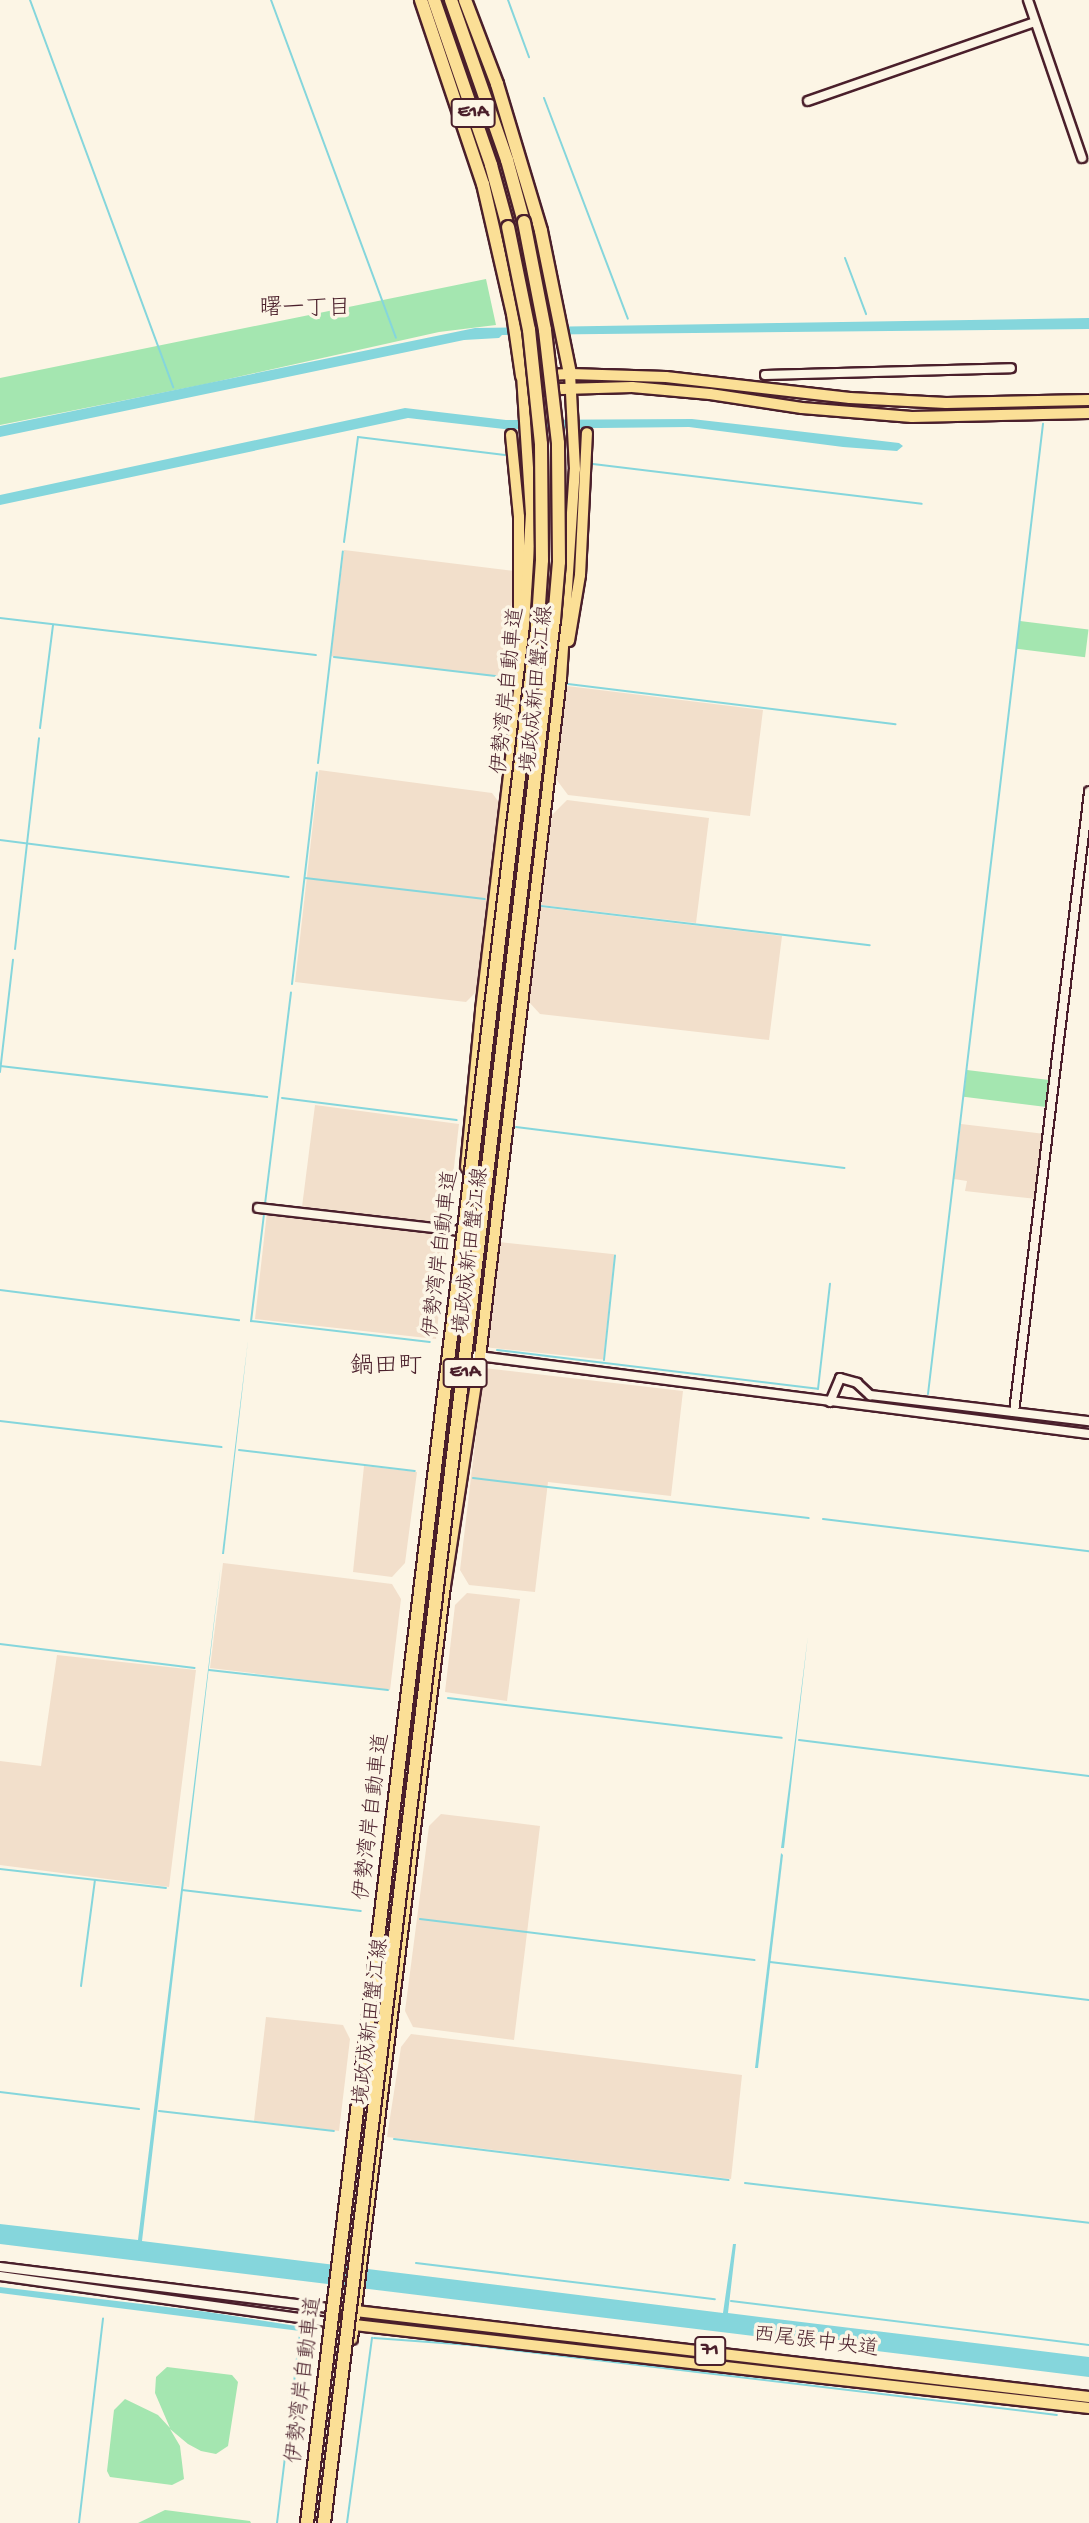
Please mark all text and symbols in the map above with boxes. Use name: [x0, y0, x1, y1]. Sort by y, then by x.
road number: E1A: [450, 97, 496, 128]
district label: 曙一丁目: [259, 296, 351, 324]
street label: 境政成新田蟹江線: [518, 604, 560, 774]
street label: 伊勢湾岸自動車道: [489, 606, 531, 776]
street label: 境政成新田蟹江線: [450, 1166, 496, 1336]
street label: 伊勢湾岸自動車道: [420, 1169, 466, 1339]
district label: 鍋田町: [350, 1354, 422, 1382]
road number: E1A: [442, 1358, 488, 1388]
street label: 伊勢湾岸自動車道: [351, 1732, 397, 1902]
street label: 境政成新田蟹江線: [350, 1937, 396, 2107]
street label: 伊勢湾岸自動車道: [283, 2295, 329, 2465]
street label: 西尾張中央道: [752, 2324, 880, 2364]
road number: 71: [692, 2336, 728, 2366]

